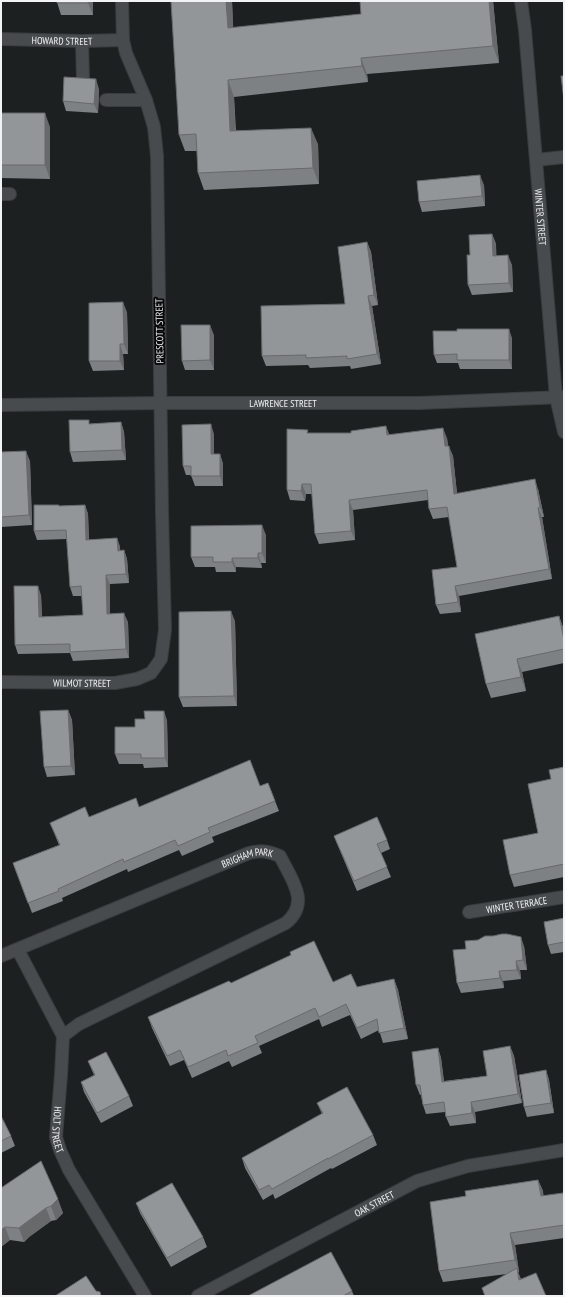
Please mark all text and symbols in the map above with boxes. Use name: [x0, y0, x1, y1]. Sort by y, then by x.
street label: HOWARD STREET: [31, 34, 93, 48]
street label: WINTER STREET: [531, 188, 549, 246]
street label: PRESCOTT STREET: [152, 298, 167, 364]
street label: LAWRENCE STREET: [249, 397, 317, 410]
street label: WILMOT STREET: [53, 676, 111, 690]
street label: BRIGHAM PARK: [219, 845, 275, 871]
street label: WINTER TERRACE: [485, 894, 548, 916]
street label: HOLT STREET: [49, 1106, 67, 1156]
street label: OAK STREET: [352, 1188, 397, 1220]

